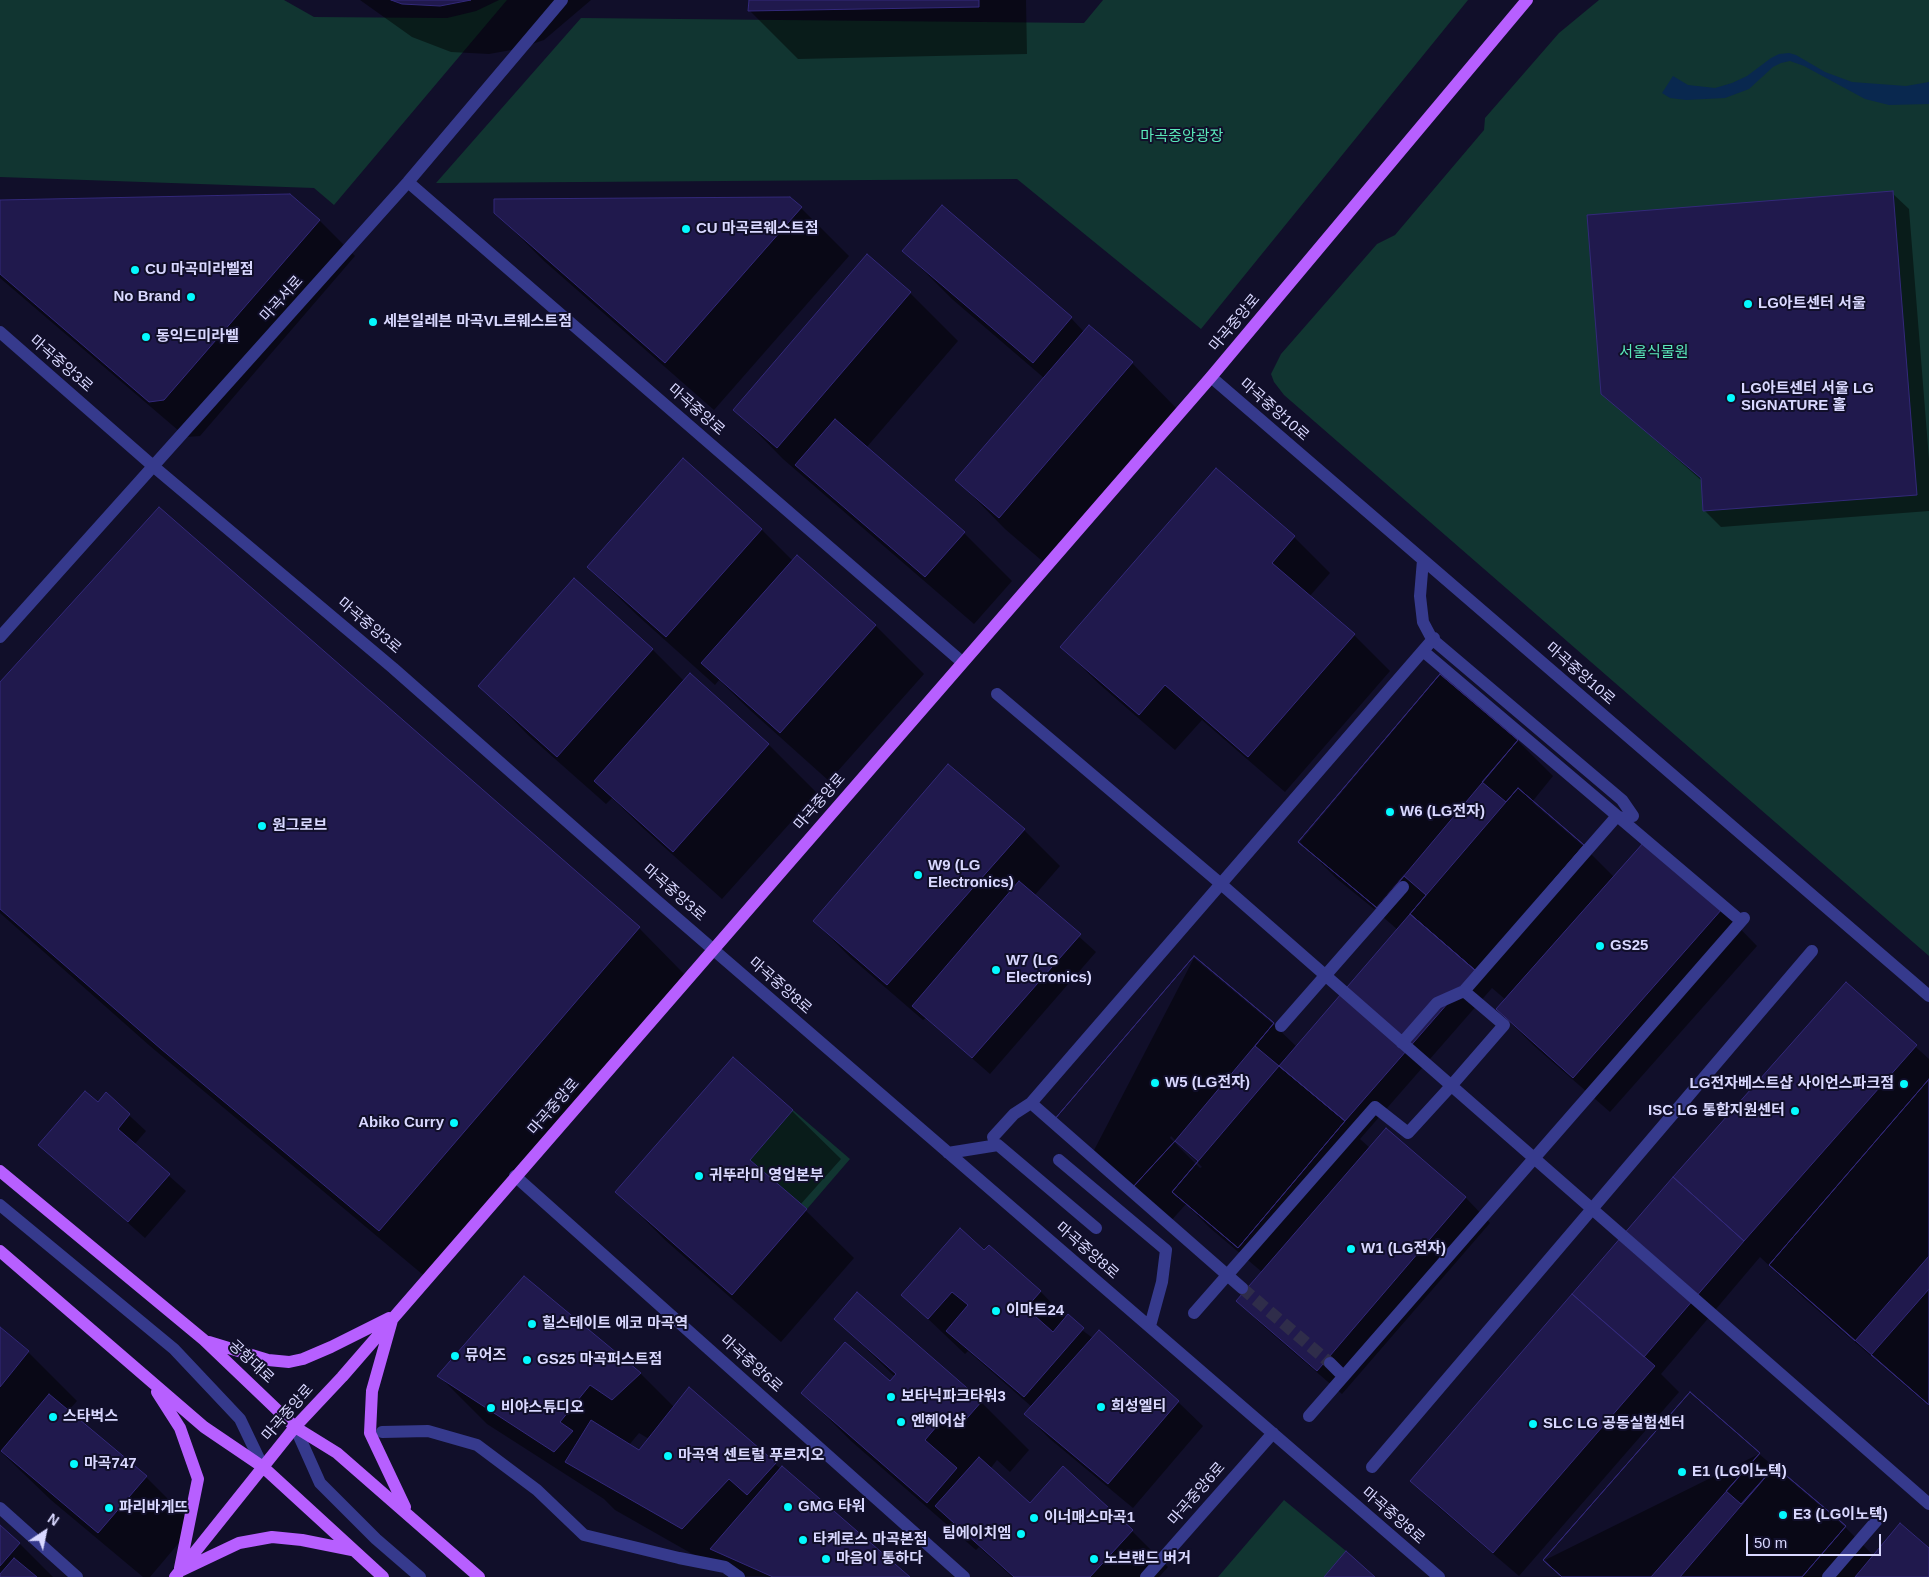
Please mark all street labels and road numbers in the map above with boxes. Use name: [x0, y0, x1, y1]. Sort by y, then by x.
street label: 마곡서로: [257, 272, 307, 326]
street label: 마곡중앙로: [1206, 291, 1264, 355]
street label: 마곡중앙3로: [26, 332, 96, 396]
street label: 마곡중앙10로: [1236, 375, 1312, 445]
street label: 마곡중앙로: [664, 381, 728, 439]
street label: 마곡중앙3로: [334, 594, 404, 658]
street label: 마곡중앙10로: [1542, 639, 1618, 709]
street label: 마곡중앙로: [791, 770, 849, 834]
street label: 마곡중앙3로: [639, 861, 709, 925]
street label: 마곡중앙8로: [745, 954, 815, 1018]
street label: 마곡중앙로: [525, 1075, 583, 1139]
street label: 마곡중앙8로: [1052, 1219, 1122, 1283]
street label: 마곡중앙6로: [716, 1331, 786, 1397]
street label: 공항대로: [225, 1337, 277, 1387]
street label: 마곡중앙로: [259, 1381, 317, 1445]
street label: 마곡중앙6로: [1165, 1459, 1229, 1529]
street label: 마곡중앙8로: [1358, 1484, 1428, 1548]

